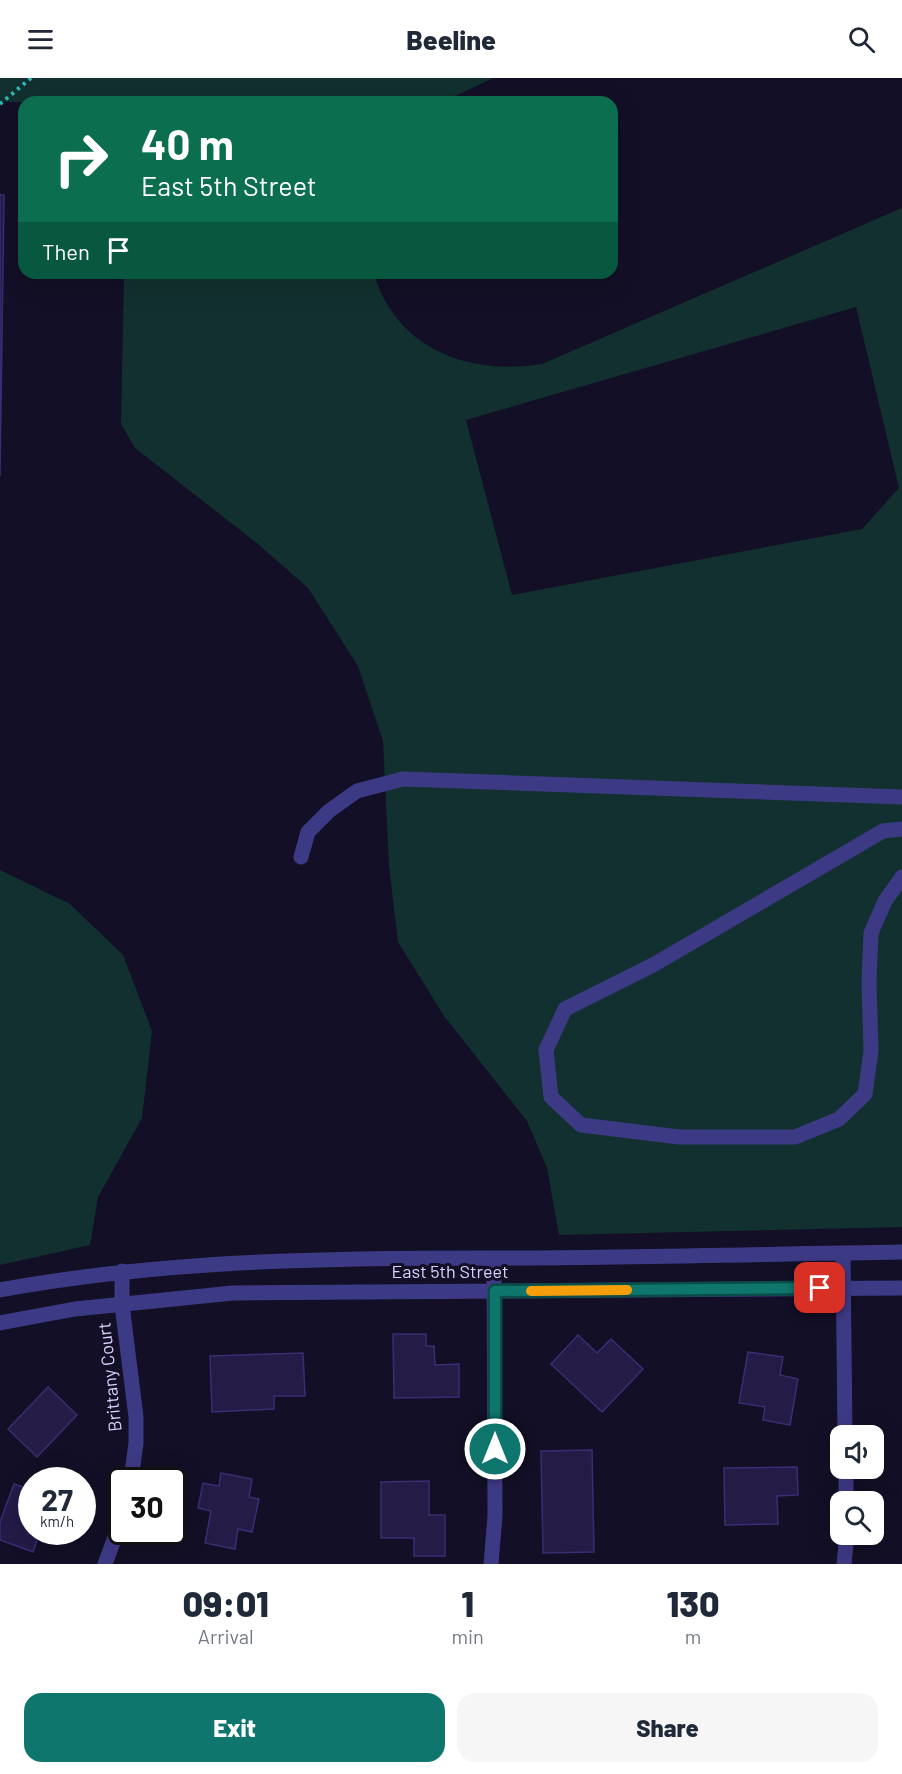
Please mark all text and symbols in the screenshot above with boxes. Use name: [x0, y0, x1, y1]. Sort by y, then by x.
icon: menu: [24, 23, 57, 56]
text: Beeline: [406, 23, 496, 55]
icon: search: [845, 23, 878, 56]
text: 40 m: [141, 118, 234, 168]
icon: right: [42, 120, 120, 198]
text: East 5th Street: [141, 169, 317, 201]
icon: arrive: [102, 234, 135, 267]
text: Then: [42, 238, 90, 264]
street label: East 5th Street: [391, 1260, 509, 1282]
pin: [794, 1262, 845, 1313]
icon: arrive: [803, 1271, 836, 1304]
street label: Brittany Court: [92, 1321, 126, 1433]
position arrow: [463, 1417, 527, 1481]
map controls: [830, 1425, 884, 1545]
button: sound: [830, 1425, 884, 1479]
speed limit sign: 30: [108, 1467, 186, 1545]
text: 27: [41, 1481, 73, 1517]
button: search: [830, 1491, 884, 1545]
text: km/h: [40, 1512, 74, 1530]
text: 09:01: [183, 1581, 269, 1624]
text: 1: [461, 1581, 474, 1624]
text: 130: [666, 1581, 719, 1624]
text: Arrival: [198, 1624, 254, 1648]
text: min: [451, 1624, 484, 1648]
text: m: [685, 1624, 701, 1648]
button: Exit: [24, 1693, 445, 1762]
button: Share: [457, 1693, 878, 1762]

